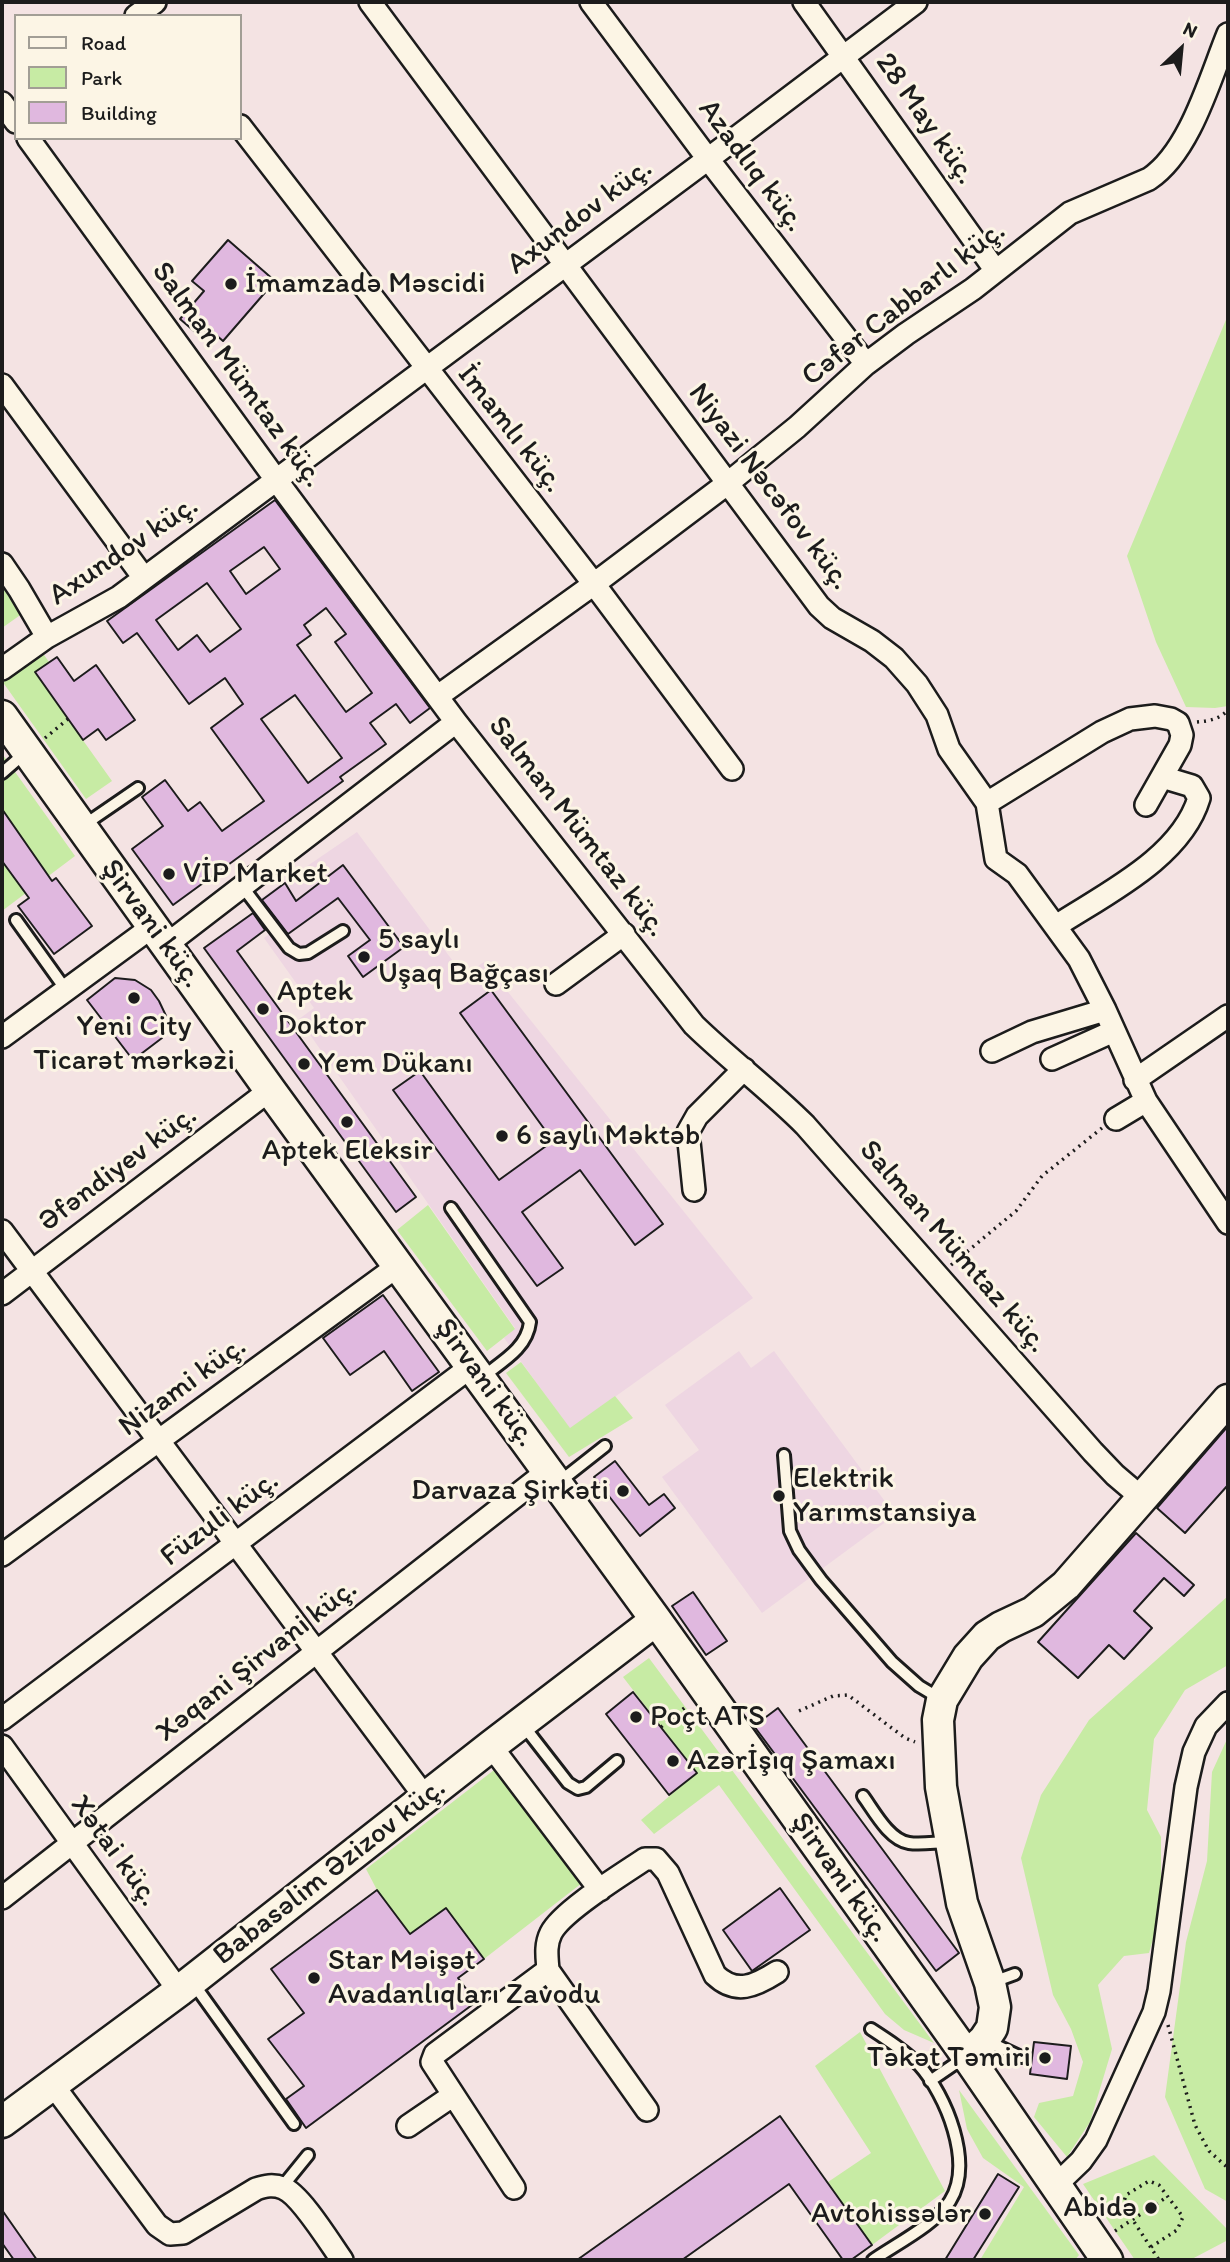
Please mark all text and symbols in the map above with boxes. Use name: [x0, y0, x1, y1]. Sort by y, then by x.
legend: [14, 14, 242, 140]
north arrow: [1146, 14, 1216, 84]
text: N: [1180, 17, 1201, 43]
text: Road: [81, 30, 126, 55]
street label: 28 May küç.: [867, 46, 983, 192]
text: Park: [81, 65, 122, 90]
street label: Azadlıq küç.: [689, 93, 813, 239]
text: Building: [81, 100, 157, 125]
street label: Axundov küç.: [500, 151, 660, 283]
street label: Cəfər Cabbarlı küç.: [795, 213, 1013, 395]
street label: Salman Mümtaz küç.: [143, 255, 331, 495]
place label: İmamzadə Məscidi: [245, 266, 485, 302]
marker: İmamzadə Məscidi: [223, 276, 239, 292]
street label: İmamlı küç.: [449, 358, 571, 500]
street label: Niyazi Nəcəfov küç.: [680, 377, 858, 597]
street label: Axundov küç.: [42, 488, 206, 614]
street label: Salman Mümtaz küç.: [480, 709, 674, 945]
street label: Şirvani küç.: [92, 853, 210, 995]
place label: VİP Market: [183, 856, 328, 892]
marker: VİP Market: [161, 866, 177, 882]
place label: 5 saylı Uşaq Bağçası: [378, 922, 549, 992]
marker: 5 saylı Uşaq Bağçası: [356, 949, 372, 965]
place label: Aptek Doktor: [277, 974, 366, 1044]
marker: Yeni City Ticarət mərkəzi: [126, 990, 142, 1006]
marker: Aptek Doktor: [255, 1001, 271, 1017]
place label: Yeni City Ticarət mərkəzi: [33, 1009, 235, 1080]
place label: Yem Dükanı: [318, 1046, 473, 1082]
marker: Yem Dükanı: [296, 1056, 312, 1072]
street label: Əfəndiyev küç.: [32, 1098, 204, 1240]
marker: Aptek Eleksir: [339, 1114, 355, 1130]
place label: 6 saylı Məktəb: [516, 1118, 700, 1154]
marker: 6 saylı Məktəb: [494, 1128, 510, 1144]
place label: Aptek Eleksir: [262, 1133, 432, 1169]
street label: Salman Mümtaz küç.: [851, 1133, 1055, 1361]
street label: Şirvani küç.: [426, 1312, 544, 1454]
street label: Nizami küç.: [112, 1329, 254, 1445]
place label: Elektrik Yarımstansiya: [793, 1461, 976, 1532]
street label: Füzuli küç.: [154, 1463, 286, 1575]
place label: Darvaza Şirkəti: [411, 1473, 609, 1509]
marker: Darvaza Şirkəti: [615, 1483, 631, 1499]
marker: Elektrik Yarımstansiya: [771, 1488, 787, 1504]
street label: Xəqani Şirvani küç.: [149, 1571, 365, 1751]
place label: Poçt ATS: [650, 1699, 765, 1735]
marker: Poçt ATS: [628, 1709, 644, 1725]
place label: Azərİşıq Şamaxı: [687, 1743, 896, 1779]
marker: Azərİşıq Şamaxı: [665, 1753, 681, 1769]
street label: Babasəlim Əzizov küç.: [207, 1770, 453, 1974]
street label: Xətai küç.: [62, 1788, 166, 1914]
street label: Şirvani küç.: [782, 1806, 898, 1950]
place label: Star Məişət Avadanlıqları Zavodu: [328, 1943, 600, 2014]
marker: Star Məişət Avadanlıqları Zavodu: [306, 1970, 322, 1986]
place label: Təkət Təmiri: [867, 2040, 1031, 2076]
marker: Təkət Təmiri: [1037, 2050, 1053, 2066]
place label: Abidə: [1064, 2190, 1137, 2226]
place label: Avtohissələr: [811, 2196, 971, 2232]
marker: Abidə: [1143, 2200, 1159, 2216]
marker: Avtohissələr: [977, 2206, 993, 2222]

